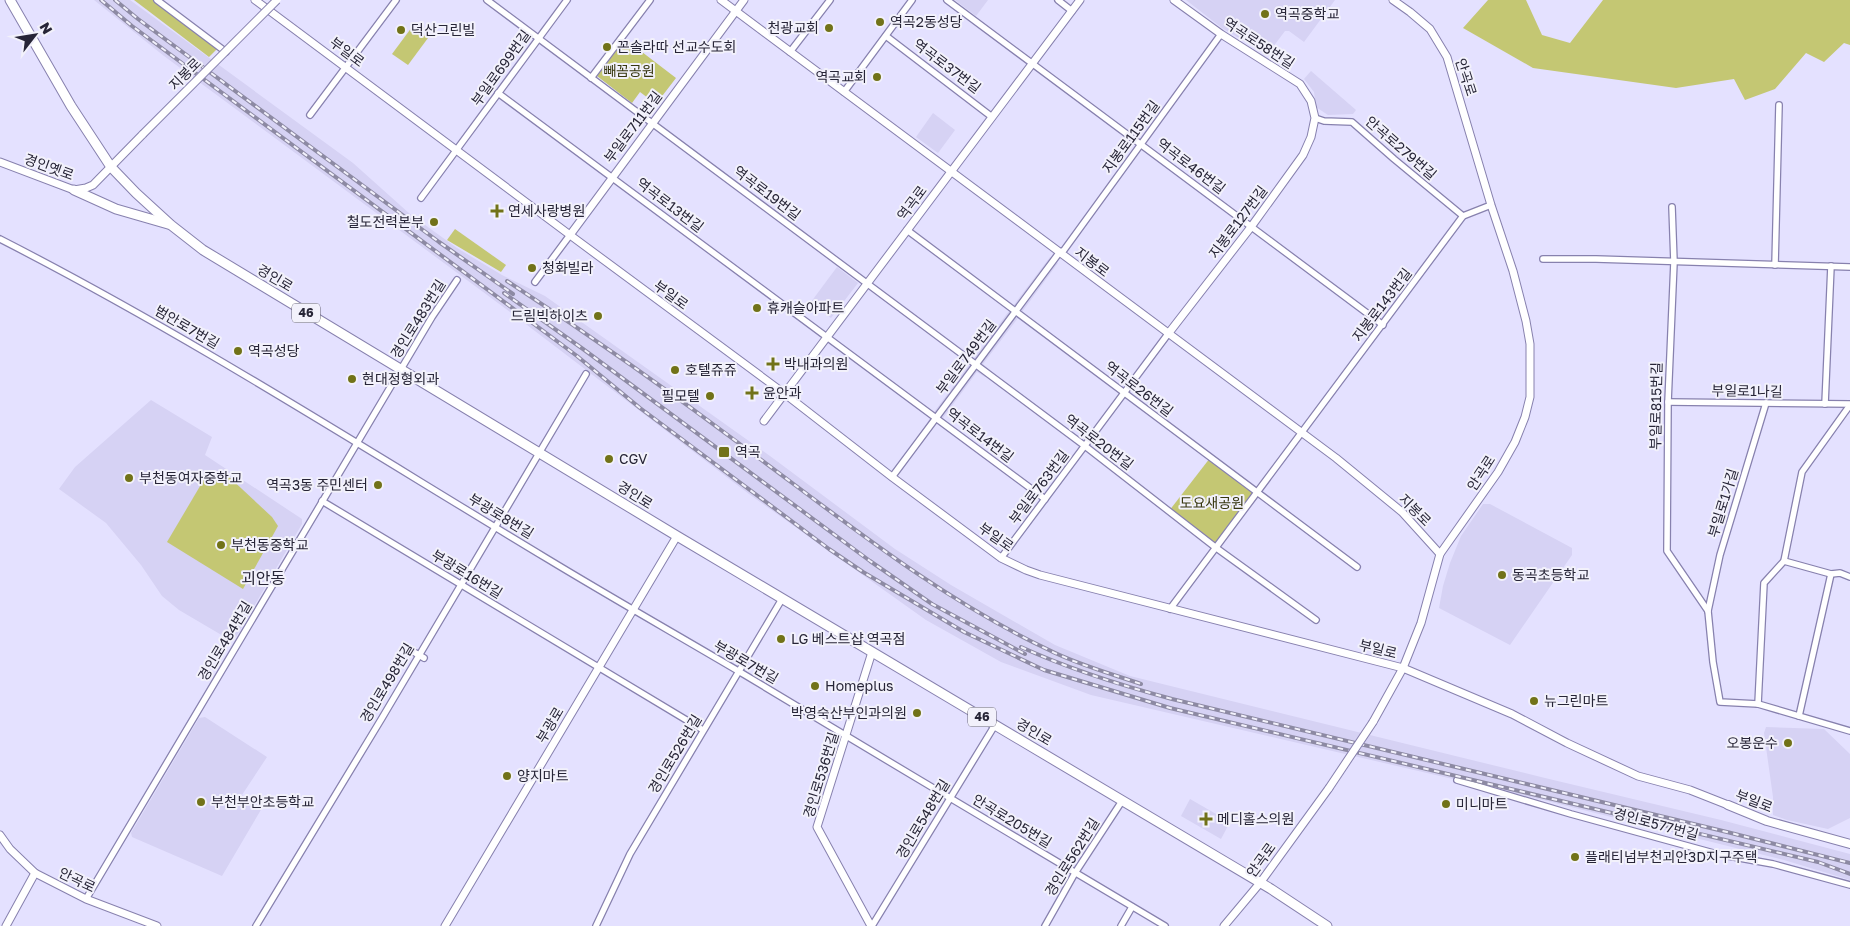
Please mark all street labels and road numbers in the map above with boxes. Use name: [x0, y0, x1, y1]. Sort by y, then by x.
street label: 역곡로58번길: [1221, 13, 1298, 72]
street label: 부일로699번길: [467, 26, 534, 109]
street label: 부일로: [327, 33, 368, 70]
street label: 역곡로37번길: [910, 35, 984, 96]
street label: 지봉로: [165, 54, 204, 93]
street label: 안곡로: [1452, 56, 1481, 98]
street label: 부일로711번길: [600, 87, 665, 166]
street label: 지봉로115번길: [1098, 97, 1163, 177]
street label: 안곡로279번길: [1362, 112, 1440, 183]
street label: 역곡로46번길: [1154, 134, 1229, 197]
street label: 경인옛로: [22, 150, 76, 183]
street label: 역곡로19번길: [730, 162, 804, 223]
street label: 역곡로13번길: [633, 174, 707, 235]
street label: 역곡로: [893, 182, 930, 223]
street label: 지봉로127번길: [1205, 182, 1270, 261]
street label: 지봉로: [1072, 243, 1113, 280]
street label: 경인로: [254, 260, 296, 295]
street label: 지봉로143번길: [1348, 264, 1415, 345]
street label: 경인로483번길: [387, 276, 449, 361]
street label: 부일로: [651, 276, 692, 313]
street label: 범안로7번길: [152, 301, 223, 352]
road number: 46: [292, 304, 320, 322]
street label: 부일로749번길: [932, 316, 999, 397]
street label: 역곡로26번길: [1102, 357, 1177, 420]
street label: 부일로815번길: [1646, 362, 1665, 450]
street label: 부일로1나길: [1711, 381, 1783, 400]
street label: 역곡로14번길: [943, 404, 1017, 465]
street label: 역곡로20번길: [1062, 410, 1137, 473]
street label: 부일로763번길: [1005, 446, 1072, 527]
street label: 안곡로: [1463, 452, 1498, 494]
street label: 부일로1가길: [1704, 466, 1741, 539]
street label: 경인로: [614, 477, 656, 512]
street label: 부광로8번길: [466, 489, 537, 542]
street label: 지봉로: [1396, 490, 1435, 529]
street label: 부일로: [976, 519, 1017, 555]
street label: 부광로16번길: [429, 546, 506, 601]
street label: 경인로484번길: [194, 598, 255, 684]
street label: 부광로7번길: [711, 636, 782, 687]
street label: 부일로: [1357, 636, 1399, 661]
street label: 경인로498번길: [356, 640, 417, 726]
street label: 부광로: [532, 704, 567, 746]
road number: 46: [968, 708, 996, 726]
street label: 경인로526번길: [644, 711, 705, 796]
street label: 경인로: [1013, 714, 1055, 749]
street label: 경인로536번길: [799, 730, 842, 820]
street label: 경인로548번길: [892, 776, 953, 862]
street label: 부일로: [1733, 786, 1775, 815]
street label: 안곡로205번길: [970, 790, 1055, 851]
street label: 경인로577번길: [1612, 804, 1701, 843]
street label: 경인로562번길: [1041, 814, 1102, 899]
street label: 안곡로: [1242, 839, 1279, 880]
street label: 안곡로: [56, 864, 98, 895]

